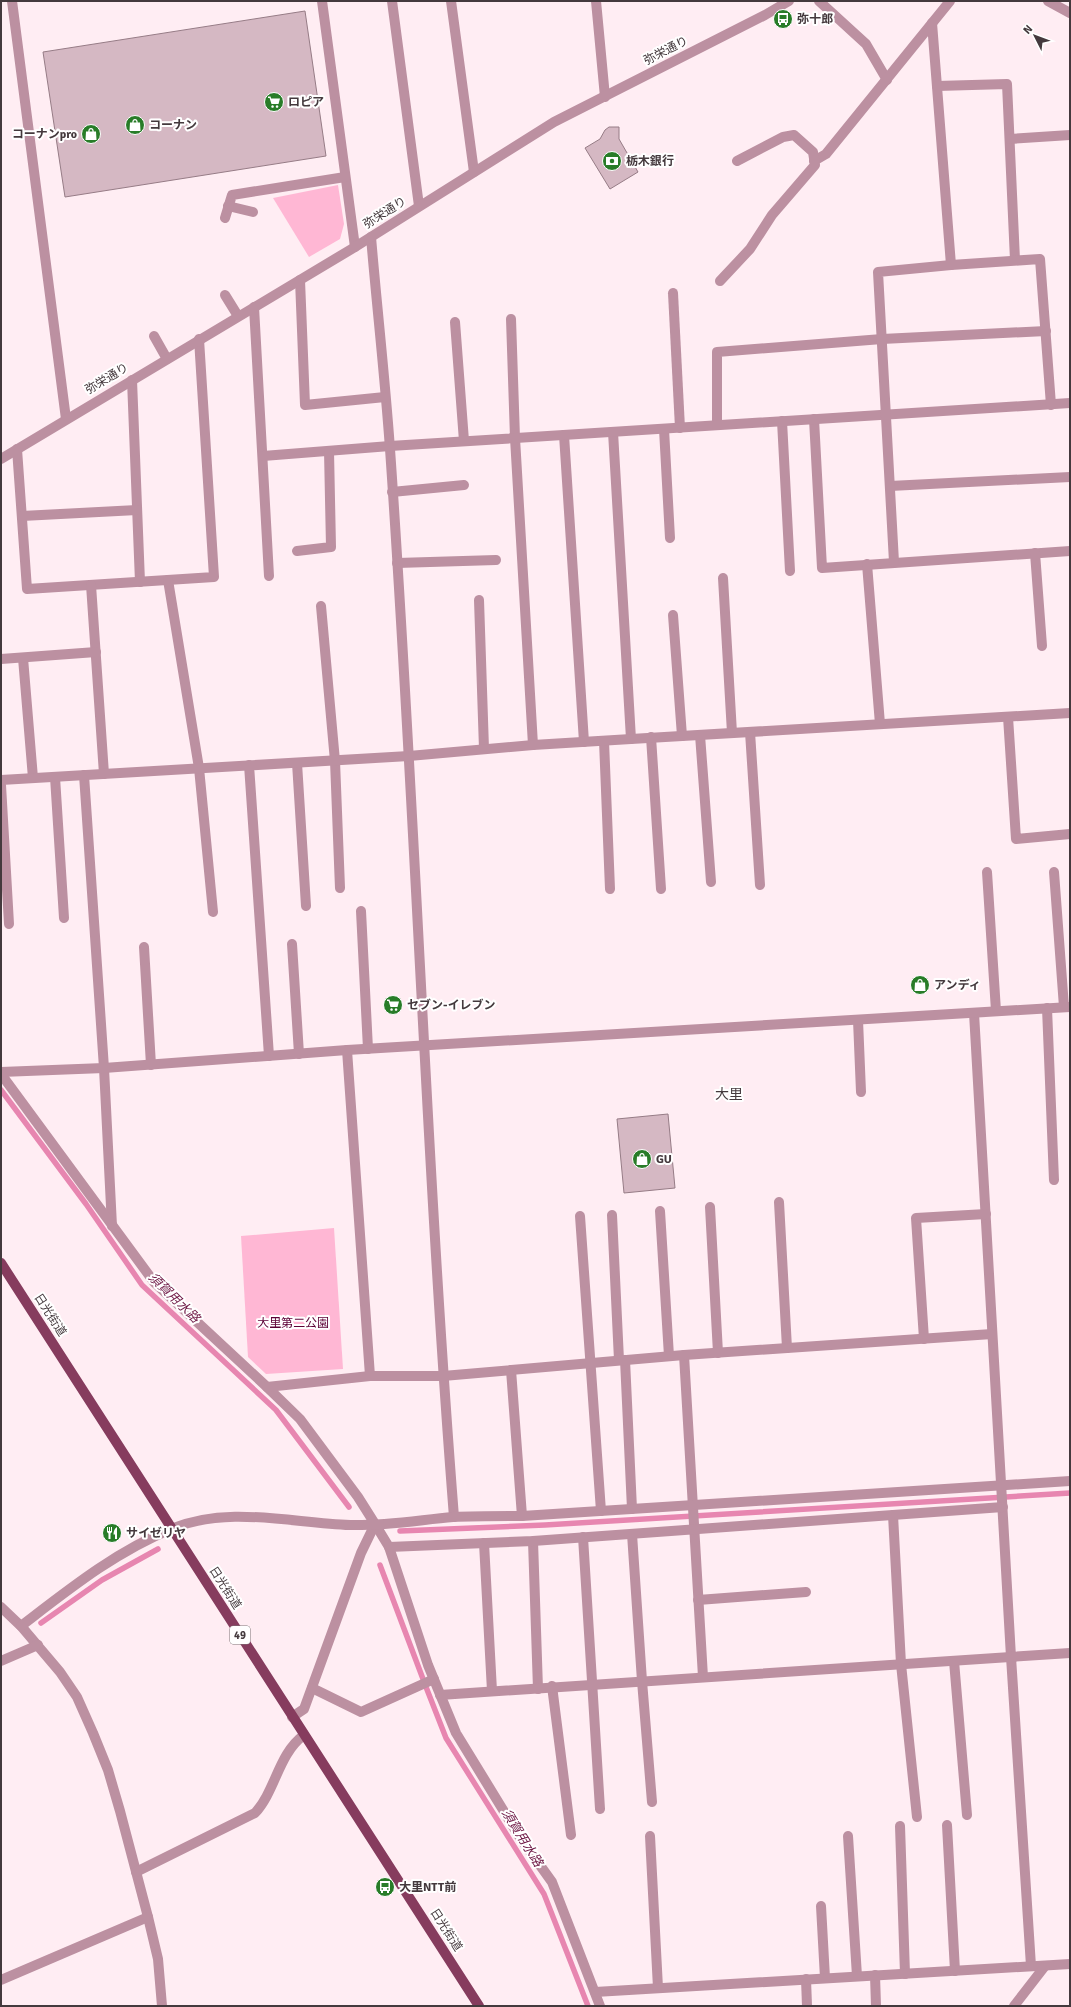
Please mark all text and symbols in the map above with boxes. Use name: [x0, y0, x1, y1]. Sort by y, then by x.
bus stop icon: 弥十郎: [772, 8, 794, 30]
place label: 弥十郎: [797, 12, 833, 27]
north arrow: [1015, 16, 1055, 56]
text: N: [1021, 22, 1035, 37]
street label: 弥栄通り: [641, 33, 691, 69]
supermarket icon: ロピア: [263, 91, 285, 113]
place label: ロピア: [288, 95, 324, 110]
shop icon: コーナン: [124, 114, 146, 136]
place label: コーナン: [149, 118, 197, 133]
shop icon: コーナンpro: [80, 123, 102, 145]
place label: コーナンpro: [12, 127, 77, 142]
bank icon: 栃木銀行: [601, 150, 623, 172]
place label: 栃木銀行: [626, 154, 674, 169]
street label: 弥栄通り: [361, 194, 409, 232]
street label: 弥栄通り: [83, 360, 131, 398]
shop icon: アンディ: [909, 974, 931, 996]
place label: アンディ: [934, 978, 981, 993]
supermarket icon: セブン-イレブン: [382, 994, 404, 1016]
place label: セブン-イレブン: [407, 998, 496, 1013]
district label: 大里: [715, 1086, 743, 1103]
shop icon: GU: [631, 1148, 653, 1170]
place label: GU: [656, 1152, 672, 1167]
water label: 須賀用水路: [145, 1270, 204, 1327]
street label: 日光街道: [31, 1291, 69, 1339]
park label: 大里第二公園: [257, 1316, 329, 1331]
restaurant icon: サイゼリヤ: [101, 1522, 123, 1544]
place label: サイゼリヤ: [126, 1526, 186, 1541]
street label: 日光街道: [206, 1564, 244, 1612]
road number: 49: [230, 1626, 250, 1644]
water label: 須賀用水路: [498, 1806, 547, 1871]
bus stop icon: 大里NTT前: [374, 1876, 396, 1898]
place label: 大里NTT前: [399, 1880, 456, 1895]
street label: 日光街道: [427, 1906, 465, 1954]

